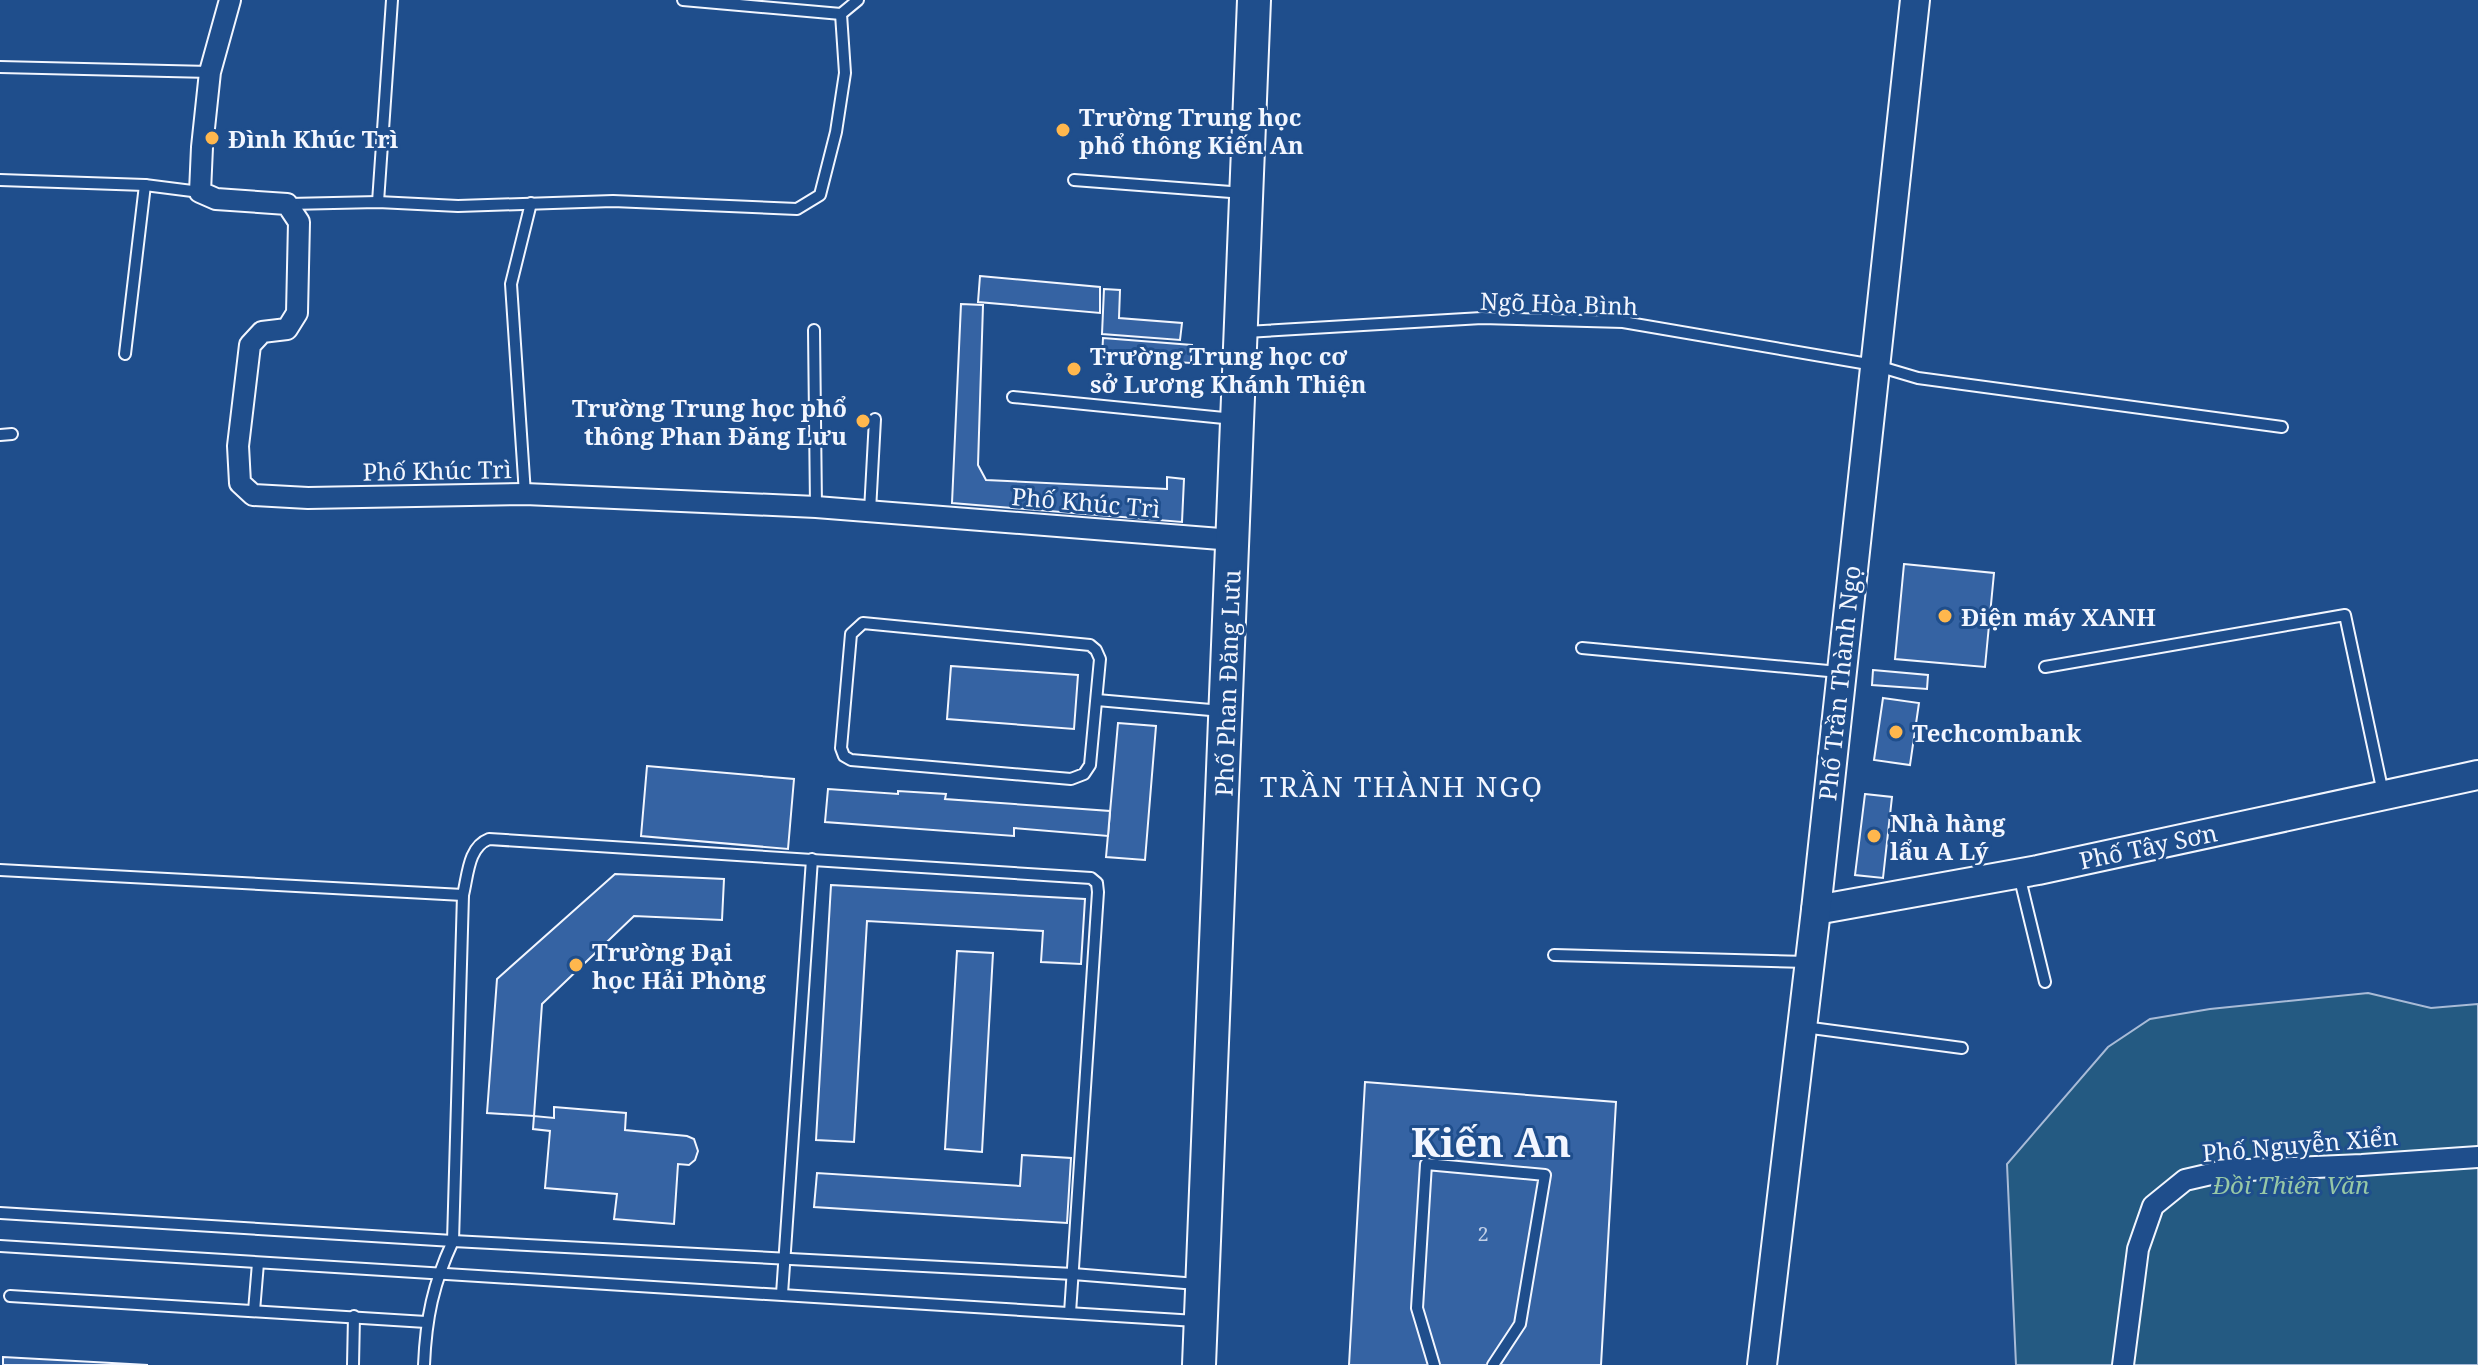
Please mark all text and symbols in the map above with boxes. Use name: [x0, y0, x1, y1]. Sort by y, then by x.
place label: Trường Trung học phổ thông Kiến An: [1079, 100, 1304, 161]
marker: Trường Trung học phổ thông Kiến An: [1054, 121, 1072, 139]
place label: Đình Khúc Trì: [228, 122, 399, 155]
marker: Đình Khúc Trì: [203, 129, 221, 147]
street label: Ngõ Hòa Bình: [1479, 284, 1639, 322]
place label: Trường Trung học cơ sở Lương Khánh Thiện: [1090, 339, 1367, 400]
marker: Trường Trung học cơ sở Lương Khánh Thiện: [1065, 360, 1083, 378]
place label: Trường Trung học phổ thông Phan Đăng Lưu: [572, 391, 847, 452]
marker: Trường Trung học phổ thông Phan Đăng Lưu: [854, 412, 872, 430]
street label: Phố Khúc Trì: [362, 452, 512, 488]
street label: Phố Khúc Trì: [1010, 479, 1162, 525]
street label: Phố Trần Thành Ngọ: [1810, 564, 1868, 802]
street label: Phố Phan Đăng Lưu: [1207, 569, 1247, 797]
place label: Điện máy XANH: [1961, 600, 2156, 633]
marker: Điện máy XANH: [1936, 607, 1954, 625]
place label: Techcombank: [1912, 716, 2082, 749]
marker: Techcombank: [1887, 723, 1905, 741]
district label: TRẦN THÀNH NGỌ: [1260, 767, 1544, 805]
place label: Nhà hàng lẩu A Lý: [1890, 806, 2006, 867]
street label: Phố Tây Sơn: [2076, 815, 2220, 877]
marker: Nhà hàng lẩu A Lý: [1865, 827, 1883, 845]
place label: Trường Đại học Hải Phòng: [592, 935, 766, 996]
marker: Trường Đại học Hải Phòng: [567, 956, 585, 974]
district label: Kiến An: [1411, 1114, 1571, 1169]
street label: Phố Nguyễn Xiển: [2201, 1119, 2399, 1169]
park label: Đồi Thiên Văn: [2212, 1168, 2369, 1201]
house number: 2: [1477, 1220, 1489, 1247]

